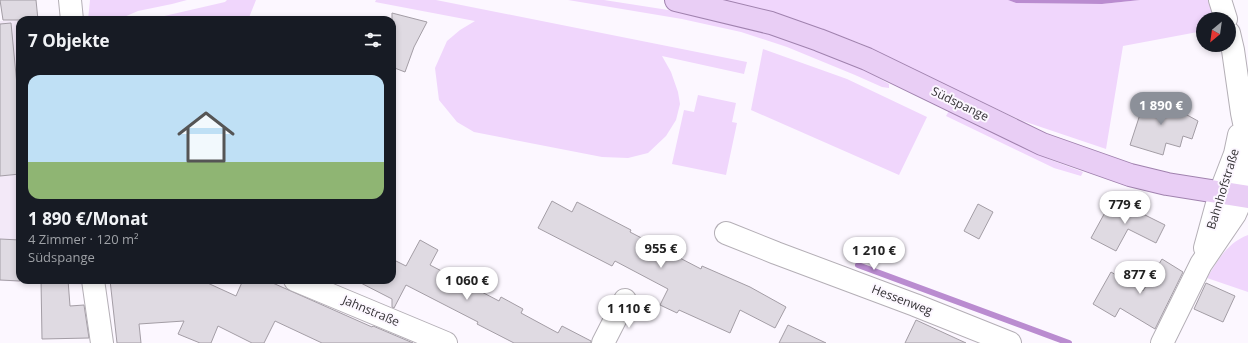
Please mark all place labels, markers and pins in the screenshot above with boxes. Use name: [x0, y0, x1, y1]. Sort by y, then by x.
pin: 1 890 €: [1124, 92, 1198, 126]
pin: 779 €: [1097, 191, 1153, 225]
pin: 955 €: [633, 235, 689, 269]
pin: 1 210 €: [837, 237, 911, 271]
pin: 877 €: [1112, 261, 1168, 295]
pin: 1 060 €: [430, 267, 504, 301]
pin: 1 110 €: [592, 295, 666, 329]

